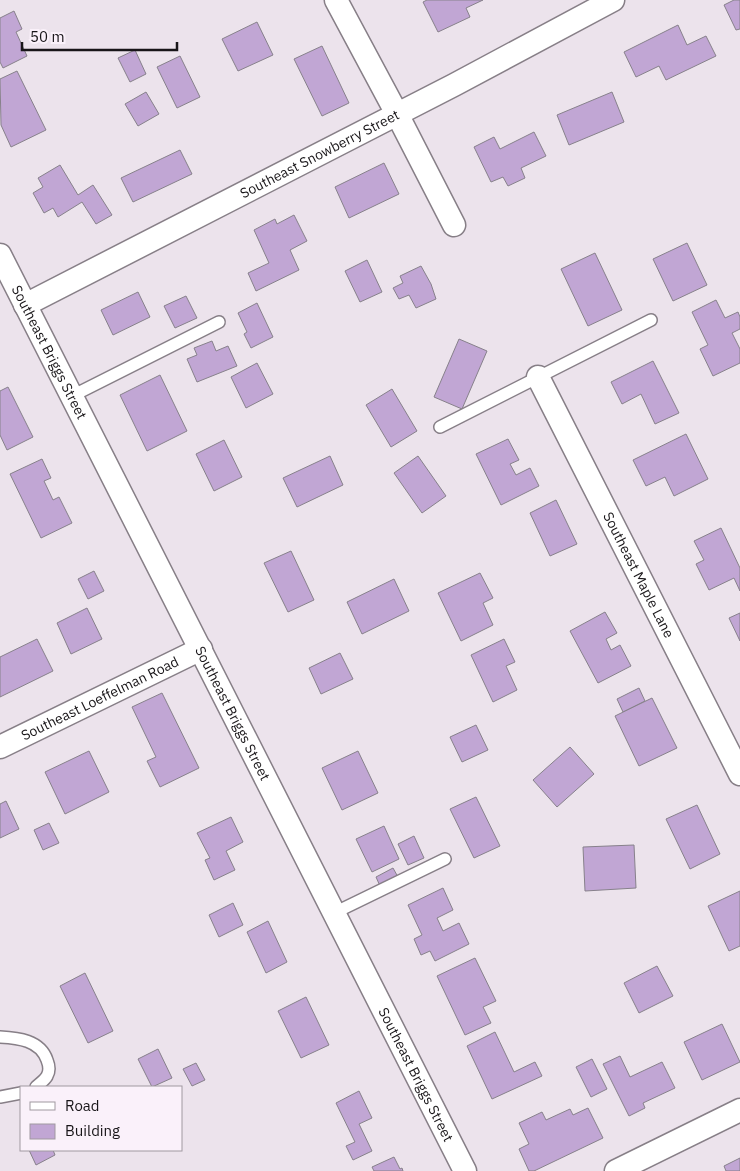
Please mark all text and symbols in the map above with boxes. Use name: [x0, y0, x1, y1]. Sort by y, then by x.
scale bar: [22, 20, 178, 52]
text: 50 m: [30, 27, 65, 46]
street label: Southeast Snowberry Street: [237, 106, 402, 202]
street label: Southeast Briggs Street: [8, 282, 91, 422]
street label: Southeast Maple Lane: [599, 509, 678, 641]
street label: Southeast Briggs Street: [191, 643, 274, 784]
street label: Southeast Loeffelman Road: [18, 652, 182, 744]
street label: Southeast Briggs Street: [374, 1004, 458, 1145]
legend: [20, 1086, 182, 1151]
text: Road: [65, 1096, 100, 1115]
text: Building: [65, 1121, 120, 1140]

